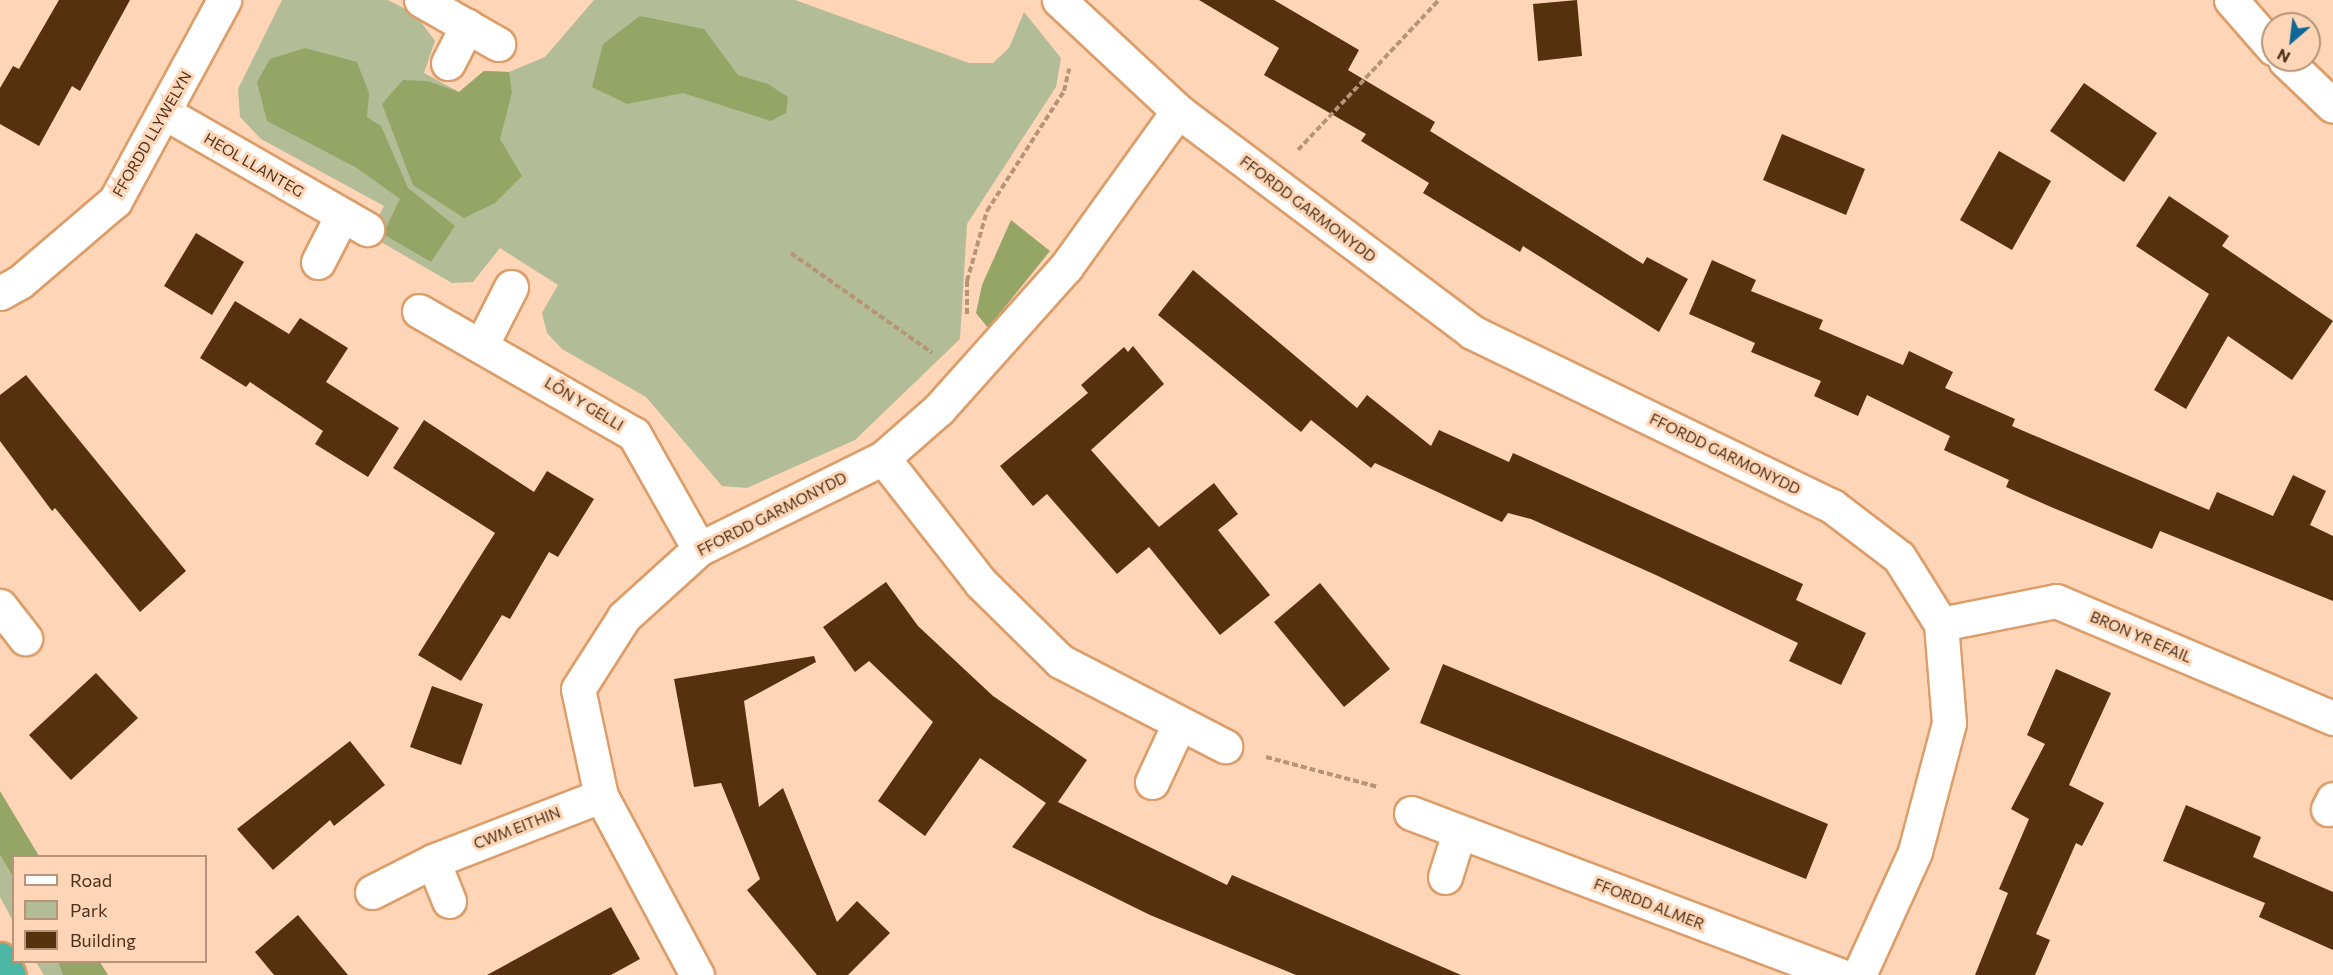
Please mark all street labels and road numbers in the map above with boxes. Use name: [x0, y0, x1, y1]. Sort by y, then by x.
street label: FFORDD LLYWELYN: [109, 68, 195, 200]
street label: HEOL LLANTEG: [201, 129, 307, 201]
street label: FFORDD GARMONYDD: [1237, 152, 1379, 266]
street label: LÔN Y GELLI: [541, 373, 627, 435]
street label: FFORDD GARMONYDD: [1647, 410, 1803, 498]
street label: FFORDD GARMONYDD: [694, 468, 850, 560]
street label: BRON YR EFAIL: [2087, 607, 2195, 667]
street label: CWM EITHIN: [471, 803, 563, 853]
street label: FFORDD ALMER: [1591, 875, 1707, 933]

